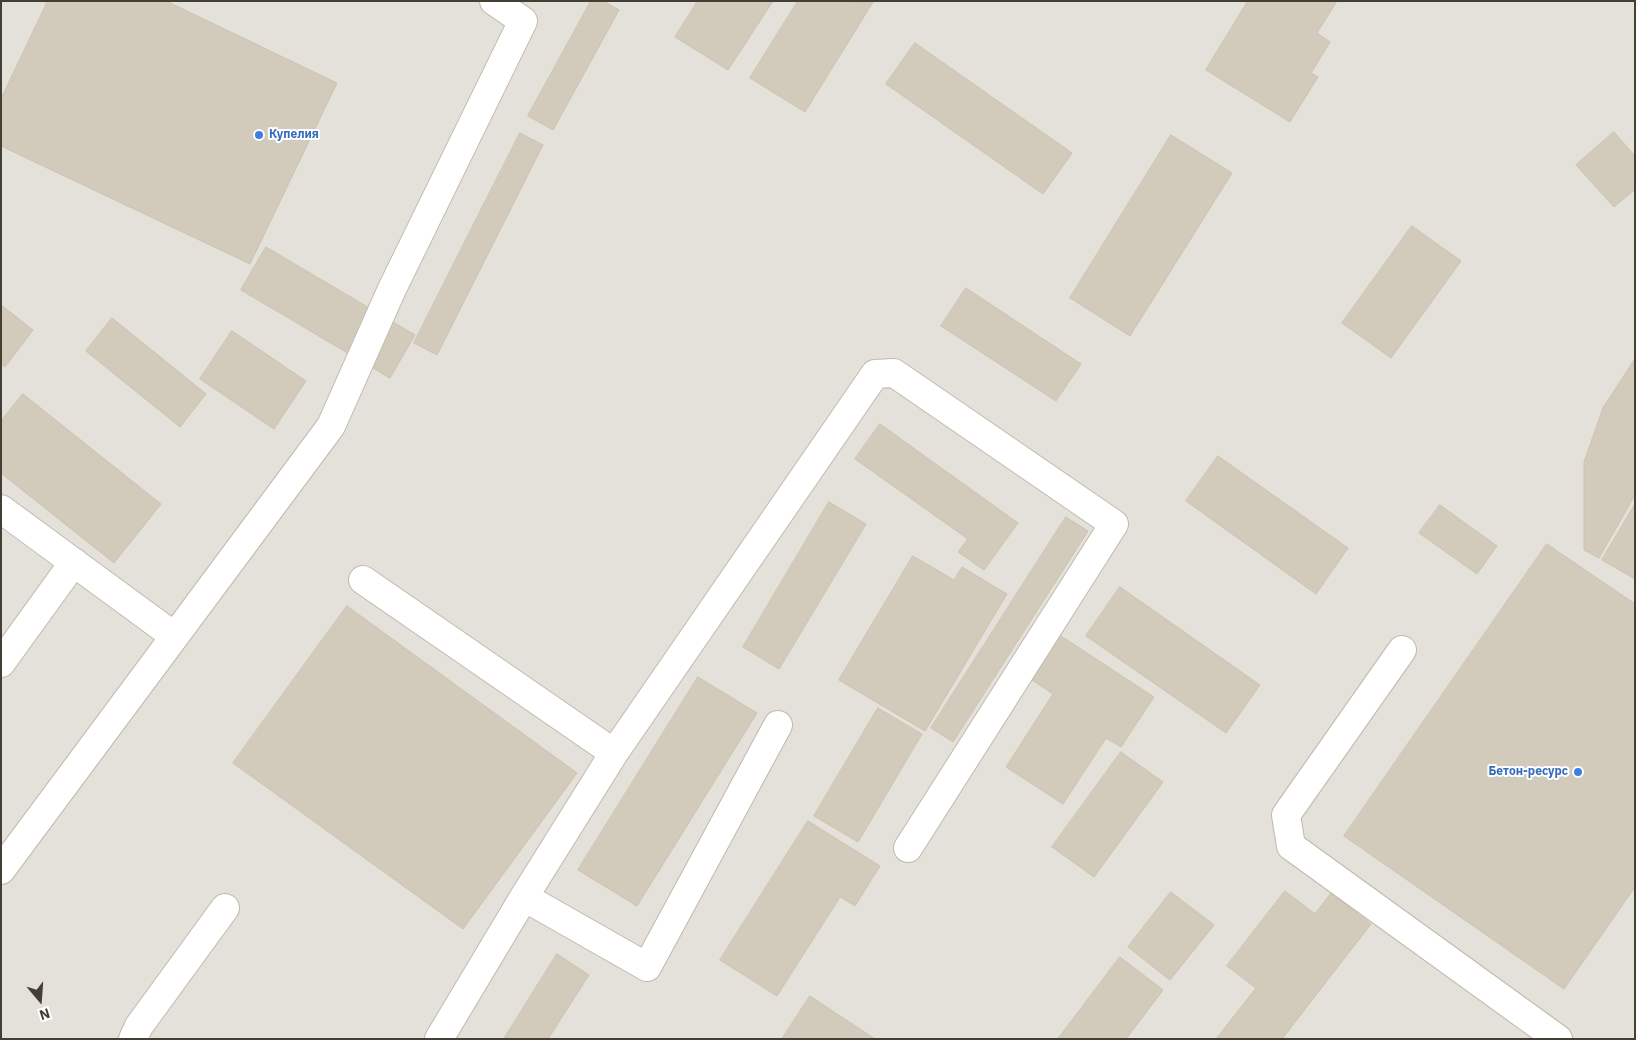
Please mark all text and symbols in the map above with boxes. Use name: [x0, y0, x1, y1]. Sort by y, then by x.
place label: Купелия: [269, 128, 319, 142]
marker: Купелия: [253, 129, 265, 141]
place label: Бетон-ресурс: [1489, 765, 1568, 779]
marker: Бетон-ресурс: [1572, 766, 1584, 778]
north arrow: [15, 975, 65, 1025]
text: N: [37, 1004, 52, 1024]

